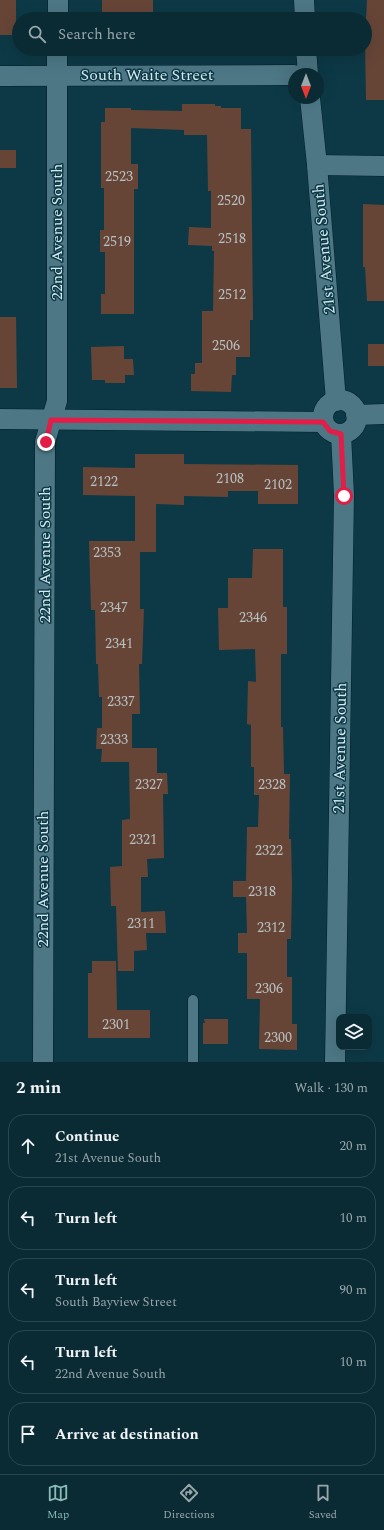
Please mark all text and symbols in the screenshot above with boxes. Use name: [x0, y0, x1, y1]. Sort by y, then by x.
search box: [12, 12, 372, 56]
icon: search: [26, 23, 48, 45]
text: Search here: [58, 23, 136, 46]
street label: South Waite Street: [80, 63, 214, 87]
north arrow: [288, 68, 324, 104]
street label: 22nd Avenue South: [45, 164, 69, 300]
house number: 2523: [105, 166, 133, 187]
street label: 21st Avenue South: [306, 183, 342, 315]
house number: 2520: [217, 190, 245, 211]
house number: 2518: [218, 228, 246, 249]
house number: 2519: [103, 231, 131, 252]
house number: 2512: [218, 284, 246, 305]
house number: 2506: [212, 335, 240, 356]
route end: [37, 433, 55, 451]
house number: 2108: [216, 468, 244, 489]
house number: 2122: [90, 471, 118, 492]
house number: 2102: [264, 474, 292, 495]
street label: 22nd Avenue South: [33, 487, 57, 623]
route start: [335, 487, 353, 505]
house number: 2353: [93, 542, 121, 563]
house number: 2347: [100, 597, 128, 618]
house number: 2346: [239, 607, 267, 628]
house number: 2341: [105, 633, 133, 654]
street label: 21st Avenue South: [327, 682, 353, 814]
house number: 2337: [107, 691, 135, 712]
house number: 2333: [100, 729, 128, 750]
house number: 2327: [135, 774, 163, 795]
house number: 2328: [258, 774, 286, 795]
street label: 22nd Avenue South: [31, 811, 55, 947]
house number: 2321: [129, 829, 157, 850]
house number: 2322: [255, 840, 283, 861]
house number: 2318: [248, 881, 276, 902]
house number: 2311: [127, 913, 155, 934]
house number: 2312: [257, 917, 285, 938]
house number: 2306: [255, 978, 283, 999]
house number: 2301: [102, 1014, 130, 1035]
map controls: [336, 1014, 372, 1050]
button: layers: [336, 1014, 372, 1050]
house number: 2300: [264, 1027, 292, 1048]
text: 2 min: [16, 1075, 61, 1101]
text: Walk · 130 m: [294, 1078, 368, 1098]
text: Continue: [55, 1125, 120, 1148]
icon: ahead: [17, 1135, 39, 1157]
text: 20 m: [340, 1136, 367, 1156]
text: 21st Avenue South: [55, 1148, 161, 1168]
icon: left: [17, 1207, 39, 1229]
text: Turn left: [55, 1207, 117, 1230]
text: 10 m: [340, 1208, 367, 1228]
text: Turn left: [55, 1269, 117, 1292]
icon: left: [17, 1279, 39, 1301]
text: 90 m: [340, 1280, 367, 1300]
text: South Bayview Street: [55, 1292, 177, 1312]
text: Turn left: [55, 1341, 117, 1364]
icon: left: [17, 1351, 39, 1373]
text: 10 m: [340, 1352, 367, 1372]
text: 22nd Avenue South: [55, 1364, 166, 1384]
icon: arrive: [17, 1423, 39, 1445]
text: Arrive at destination: [55, 1423, 199, 1446]
tab: Map: [47, 1482, 69, 1523]
tab: Directions: [163, 1482, 215, 1523]
tab: Saved: [309, 1482, 337, 1523]

